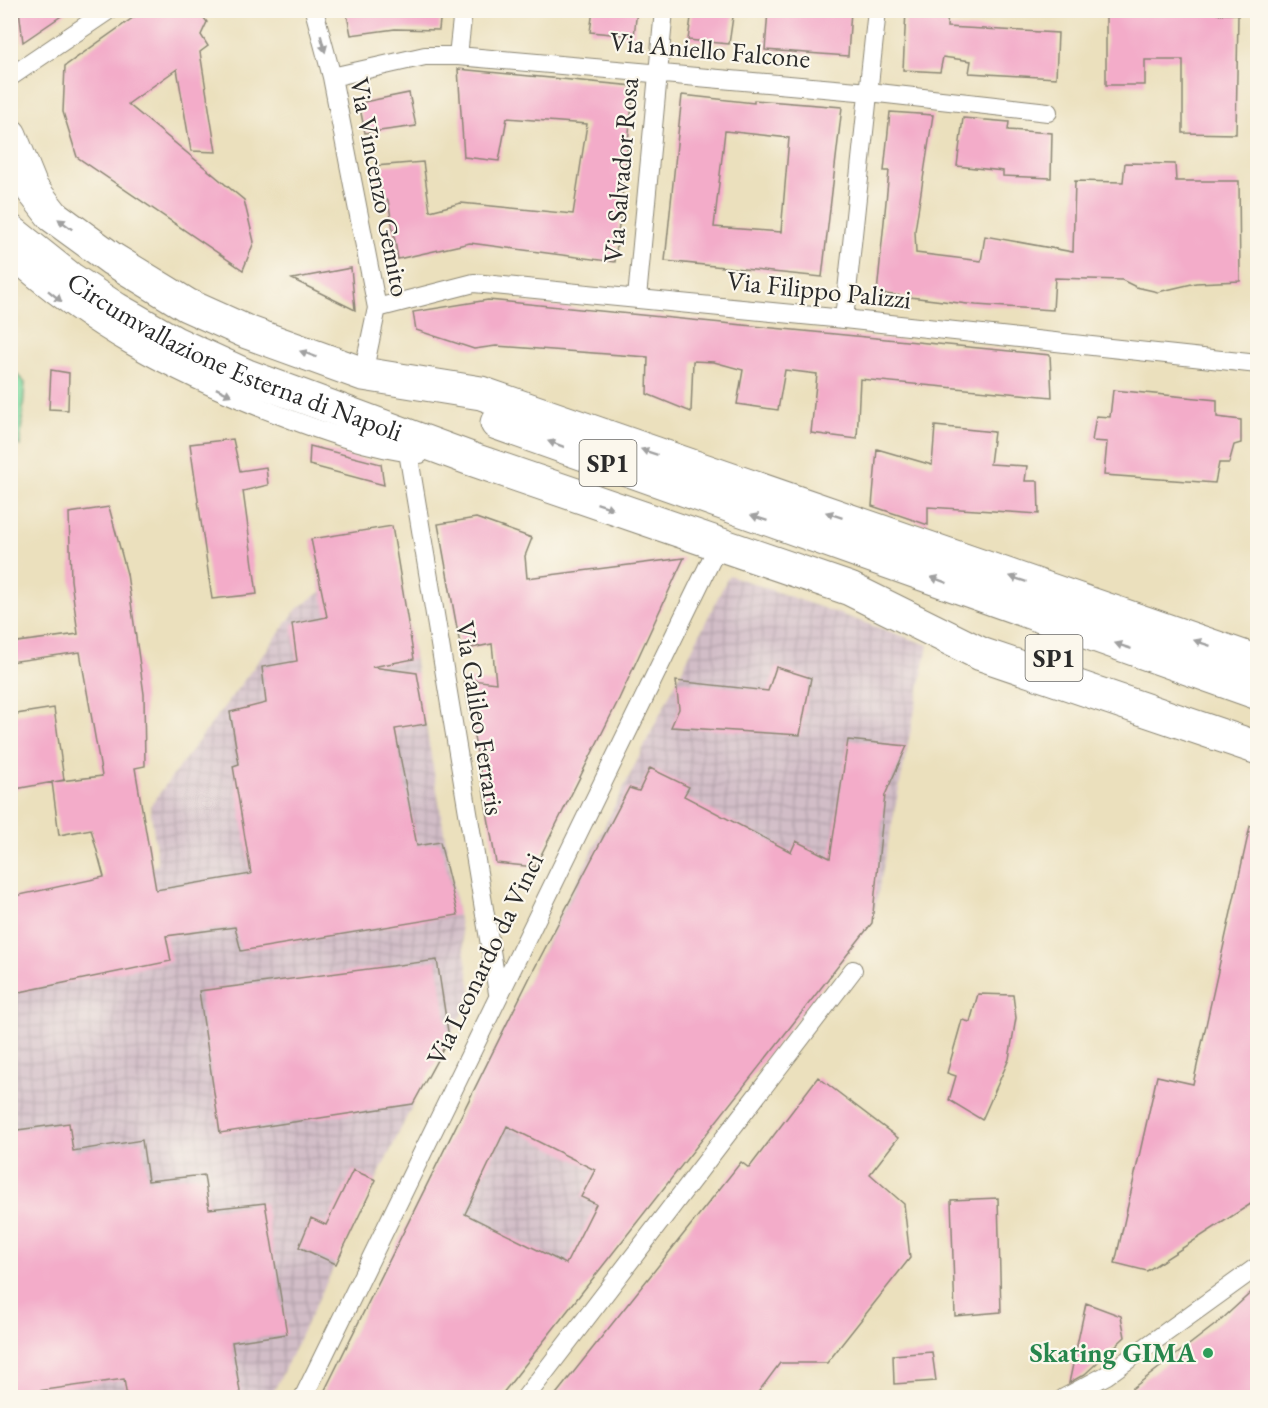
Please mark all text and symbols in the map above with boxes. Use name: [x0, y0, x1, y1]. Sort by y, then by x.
street label: Via Aniello Falcone: [608, 23, 812, 76]
one-way arrow: [319, 35, 328, 53]
street label: Via Vincenzo Gemito: [342, 74, 419, 300]
street label: Via Salvador Rosa: [595, 76, 646, 264]
one-way arrow: [57, 219, 72, 231]
street label: Via Filippo Palizzi: [725, 262, 913, 317]
street label: Circumvallazione Esterna di Napoli: [61, 264, 408, 449]
one-way arrow: [47, 290, 62, 302]
one-way arrow: [299, 349, 317, 358]
one-way arrow: [215, 387, 232, 396]
one-way arrow: [547, 439, 565, 449]
road number: SP1: [580, 440, 636, 486]
one-way arrow: [640, 446, 658, 456]
one-way arrow: [597, 501, 615, 511]
one-way arrow: [825, 510, 843, 520]
one-way arrow: [750, 512, 768, 522]
one-way arrow: [1009, 574, 1027, 583]
one-way arrow: [930, 575, 948, 585]
street label: Via Galileo Ferraris: [448, 618, 513, 818]
road number: SP1: [1026, 635, 1082, 681]
one-way arrow: [1193, 637, 1211, 647]
one-way arrow: [1114, 640, 1132, 650]
street label: Via Leonardo da Vinci: [418, 846, 551, 1071]
place label: Skating GIMA: [1029, 1335, 1197, 1370]
marker: Skating GIMA: [1201, 1346, 1215, 1360]

